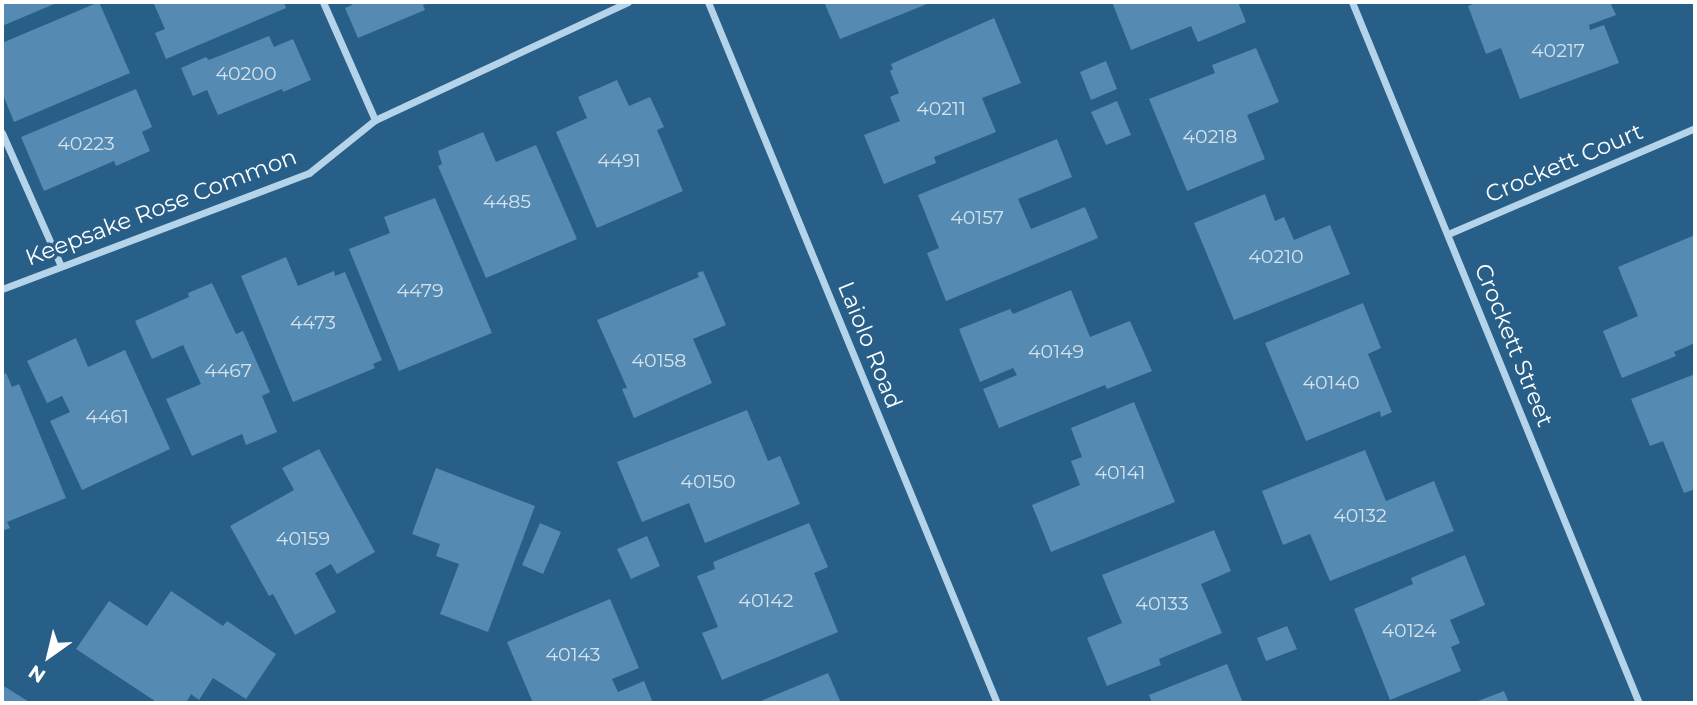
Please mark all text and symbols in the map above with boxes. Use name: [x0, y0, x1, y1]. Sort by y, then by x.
house number: 40217: [1531, 40, 1585, 62]
house number: 40200: [215, 63, 277, 85]
house number: 40211: [916, 98, 966, 120]
street label: Crockett Court: [1481, 117, 1647, 209]
house number: 40218: [1183, 126, 1237, 148]
house number: 40223: [57, 133, 115, 155]
street label: Keepsake Rose Common: [21, 142, 301, 272]
house number: 4491: [597, 150, 641, 172]
house number: 4485: [483, 191, 531, 213]
house number: 40157: [950, 207, 1004, 229]
house number: 40210: [1248, 246, 1304, 268]
street label: Crockett Street: [1469, 259, 1559, 431]
street label: Laiolo Road: [832, 277, 908, 413]
house number: 4479: [397, 280, 443, 302]
house number: 4473: [290, 312, 336, 334]
house number: 40149: [1028, 341, 1084, 363]
house number: 40158: [632, 350, 686, 372]
house number: 4467: [204, 360, 252, 382]
house number: 40140: [1302, 372, 1360, 394]
house number: 4461: [85, 406, 129, 428]
house number: 40141: [1095, 462, 1145, 484]
house number: 40150: [680, 471, 736, 493]
house number: 40132: [1333, 505, 1387, 527]
house number: 40159: [276, 528, 330, 550]
house number: 40142: [738, 590, 794, 612]
house number: 40133: [1135, 593, 1189, 615]
house number: 40124: [1382, 620, 1436, 642]
north arrow: [14, 621, 84, 691]
house number: 40143: [546, 644, 600, 666]
text: N: [24, 660, 50, 688]

